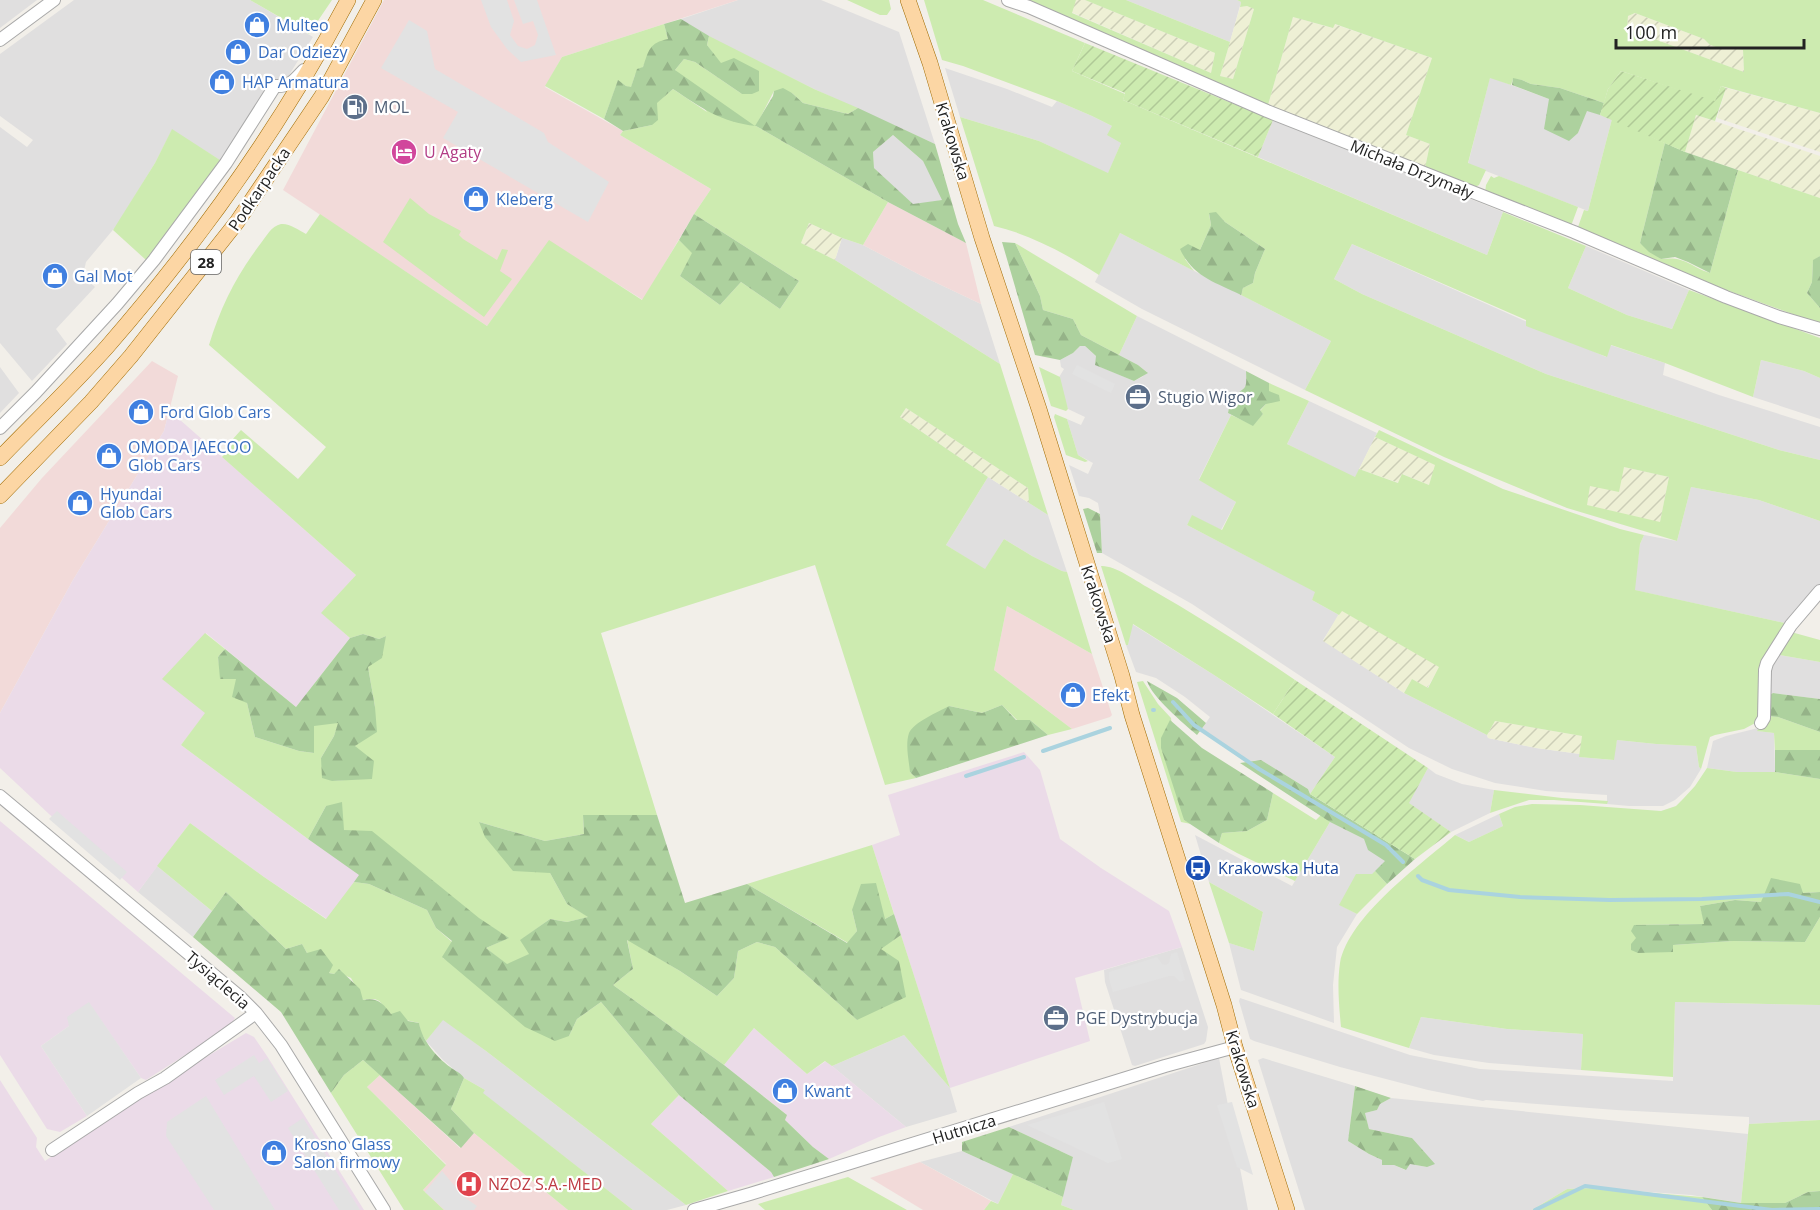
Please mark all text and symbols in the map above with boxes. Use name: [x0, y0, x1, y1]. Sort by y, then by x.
shop icon: Multeo: [242, 10, 272, 40]
scale bar: [1616, 12, 1804, 50]
place label: Multeo: [276, 14, 329, 36]
text: 100 m: [1625, 20, 1677, 44]
shop icon: Dar Odzieży: [223, 37, 253, 67]
place label: Dar Odzieży: [258, 41, 348, 63]
shop icon: HAP Armatura: [207, 67, 237, 97]
place label: HAP Armatura: [242, 71, 349, 93]
fuel station icon: MOL: [340, 92, 370, 122]
place label: MOL: [374, 96, 409, 118]
street label: Krakowska: [931, 99, 975, 183]
street label: Michała Drzymały: [1347, 134, 1478, 204]
hotel icon: U Agaty: [389, 137, 419, 167]
place label: U Agaty: [424, 141, 482, 163]
street label: Podkarpacka: [223, 143, 295, 235]
shop icon: Kleberg: [461, 184, 491, 214]
place label: Kleberg: [496, 188, 553, 210]
road number: 28: [191, 250, 221, 274]
shop icon: Gal Mot: [40, 261, 70, 291]
place label: Gal Mot: [74, 265, 133, 287]
office icon: Stugio Wigor: [1123, 382, 1153, 412]
place label: Stugio Wigor: [1158, 386, 1253, 408]
shop icon: Ford Glob Cars: [126, 397, 156, 427]
place label: Ford Glob Cars: [160, 401, 271, 423]
place label: OMODA JAECOO Glob Cars: [128, 436, 251, 476]
shop icon: OMODA JAECOO Glob Cars: [94, 441, 124, 471]
place label: Hyundai Glob Cars: [100, 483, 172, 523]
shop icon: Hyundai Glob Cars: [65, 488, 95, 518]
street label: Krakowska: [1076, 562, 1122, 646]
shop icon: Efekt: [1058, 680, 1088, 710]
place label: Efekt: [1092, 684, 1130, 706]
bus stop icon: Krakowska Huta: [1183, 853, 1213, 883]
place label: Krakowska Huta: [1218, 857, 1339, 879]
street label: Tysiąclecia: [181, 946, 255, 1014]
office icon: PGE Dystrybucja: [1041, 1003, 1071, 1033]
place label: PGE Dystrybucja: [1076, 1007, 1198, 1029]
street label: Krakowska: [1221, 1027, 1265, 1111]
shop icon: Kwant: [770, 1076, 800, 1106]
place label: Kwant: [804, 1080, 851, 1102]
street label: Hutnicza: [930, 1109, 998, 1149]
place label: Krosno Glass Salon firmowy: [294, 1133, 401, 1173]
shop icon: Krosno Glass Salon firmowy: [259, 1138, 289, 1168]
hospital icon: NZOZ S.A.-MED: [454, 1169, 484, 1199]
place label: NZOZ S.A.-MED: [488, 1173, 602, 1195]

